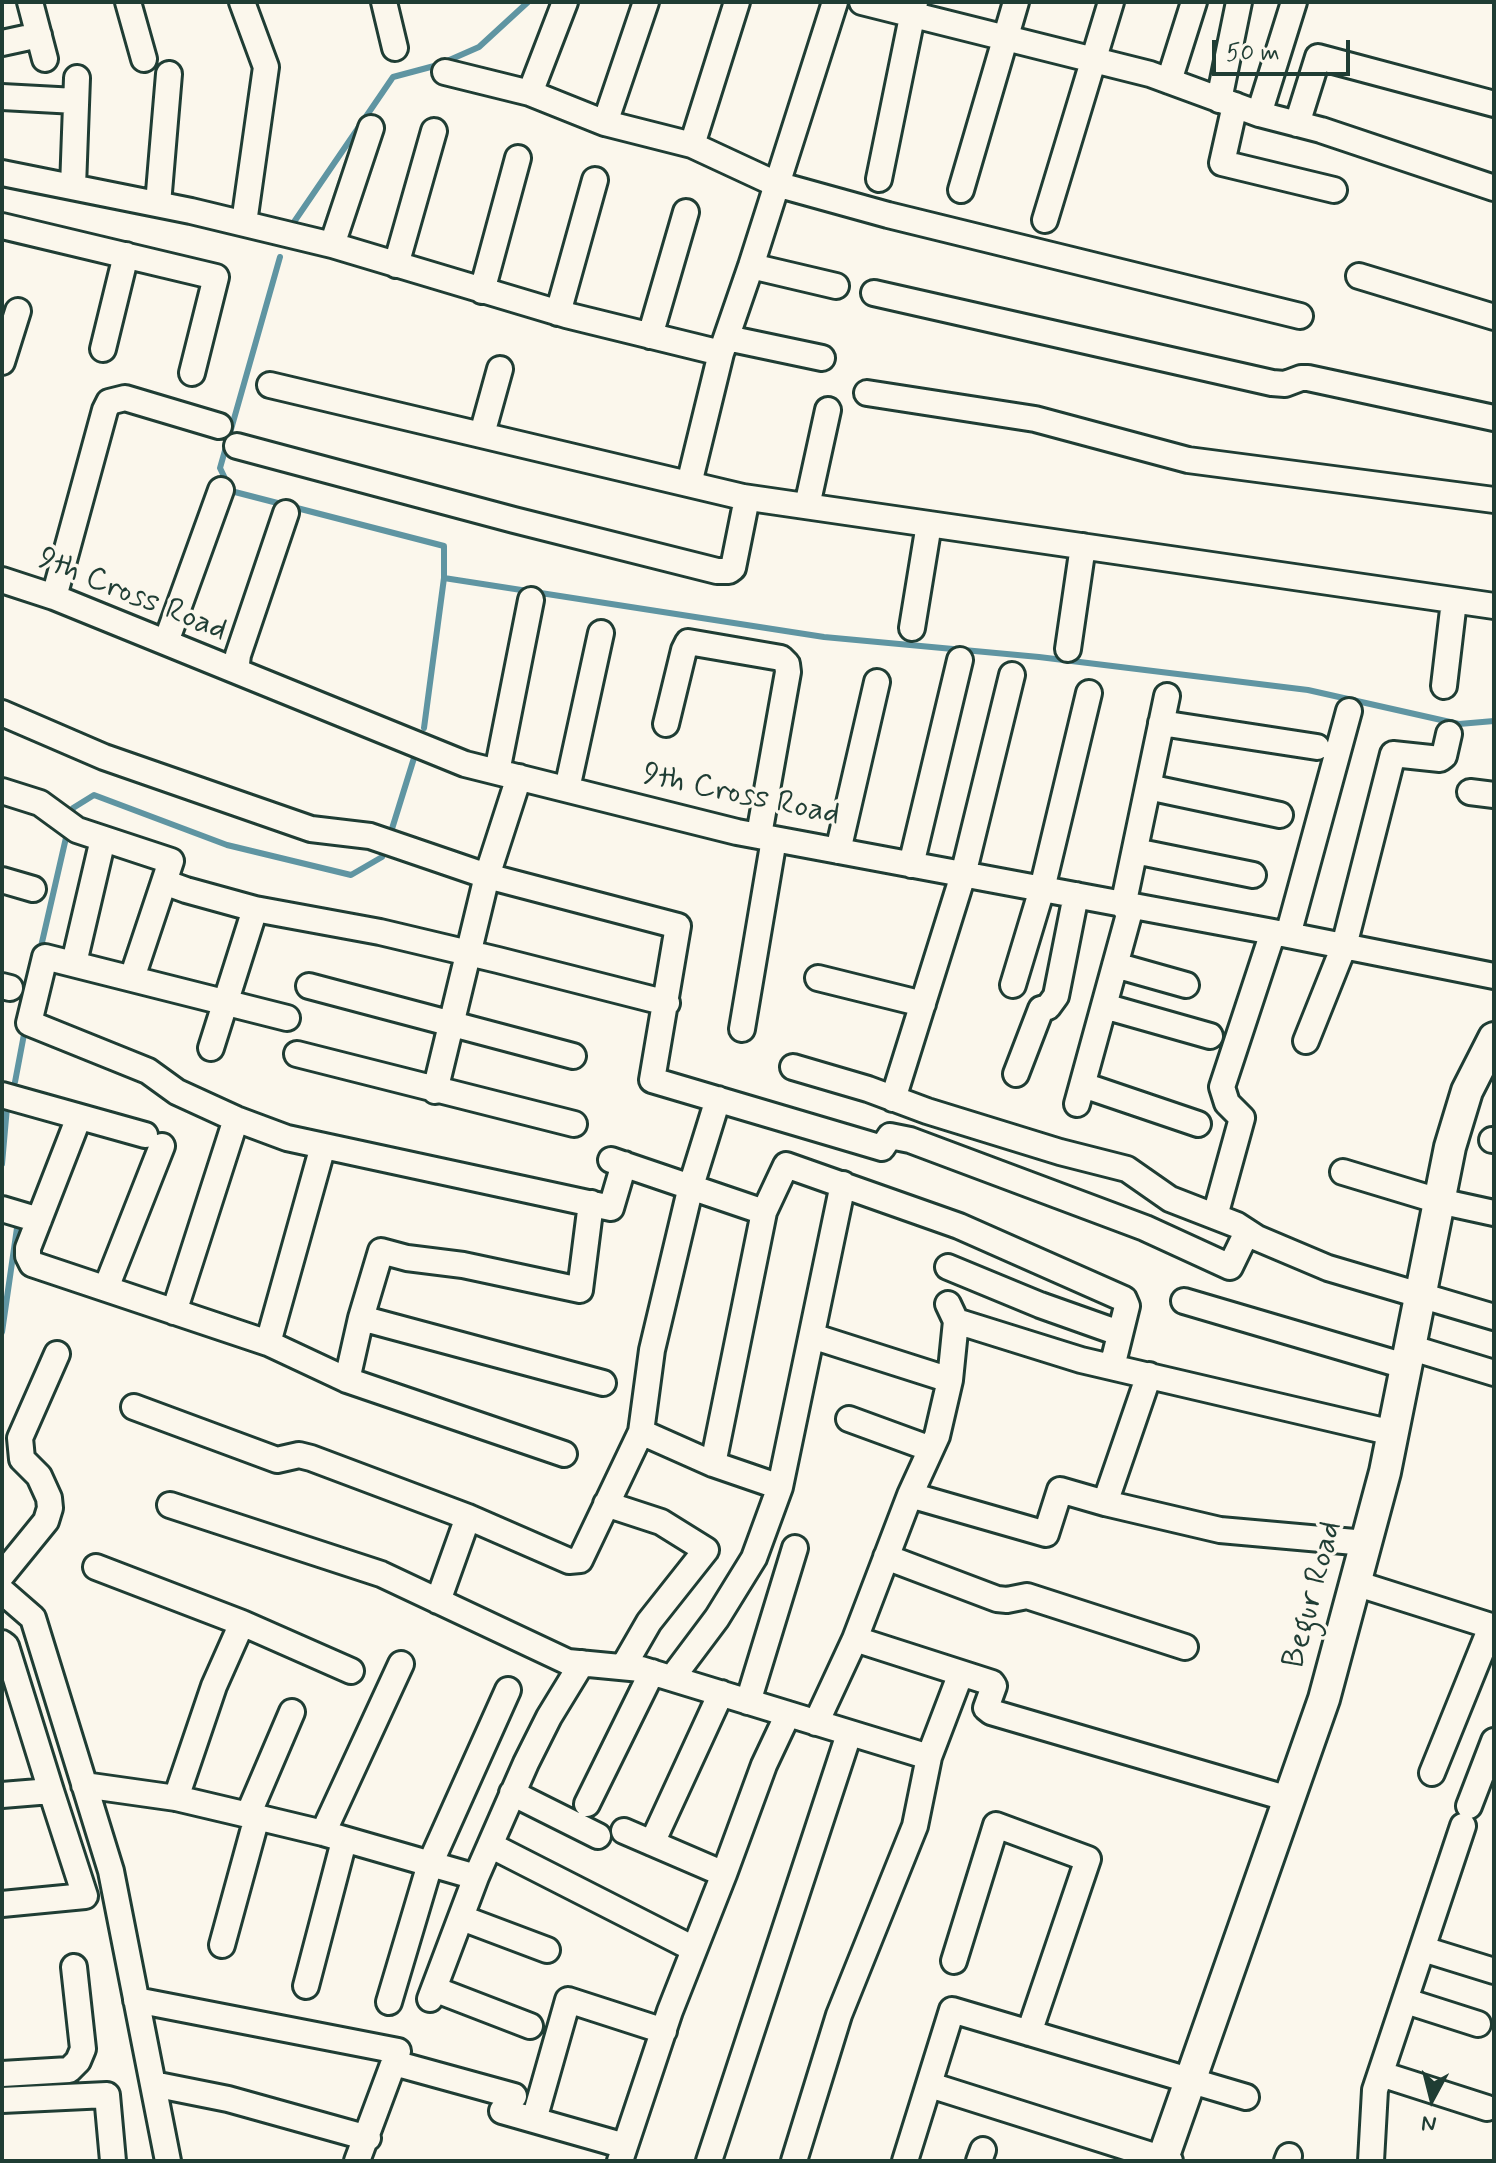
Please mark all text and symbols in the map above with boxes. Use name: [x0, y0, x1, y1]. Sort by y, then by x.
scale bar: [1216, 24, 1354, 74]
text: 50 m: [1226, 38, 1280, 69]
street label: 9th Cross Road: [32, 541, 232, 651]
street label: 9th Cross Road: [639, 756, 843, 836]
street label: Begur Road: [1276, 1517, 1352, 1673]
north arrow: [1392, 2059, 1472, 2139]
text: N: [1420, 2108, 1438, 2138]

